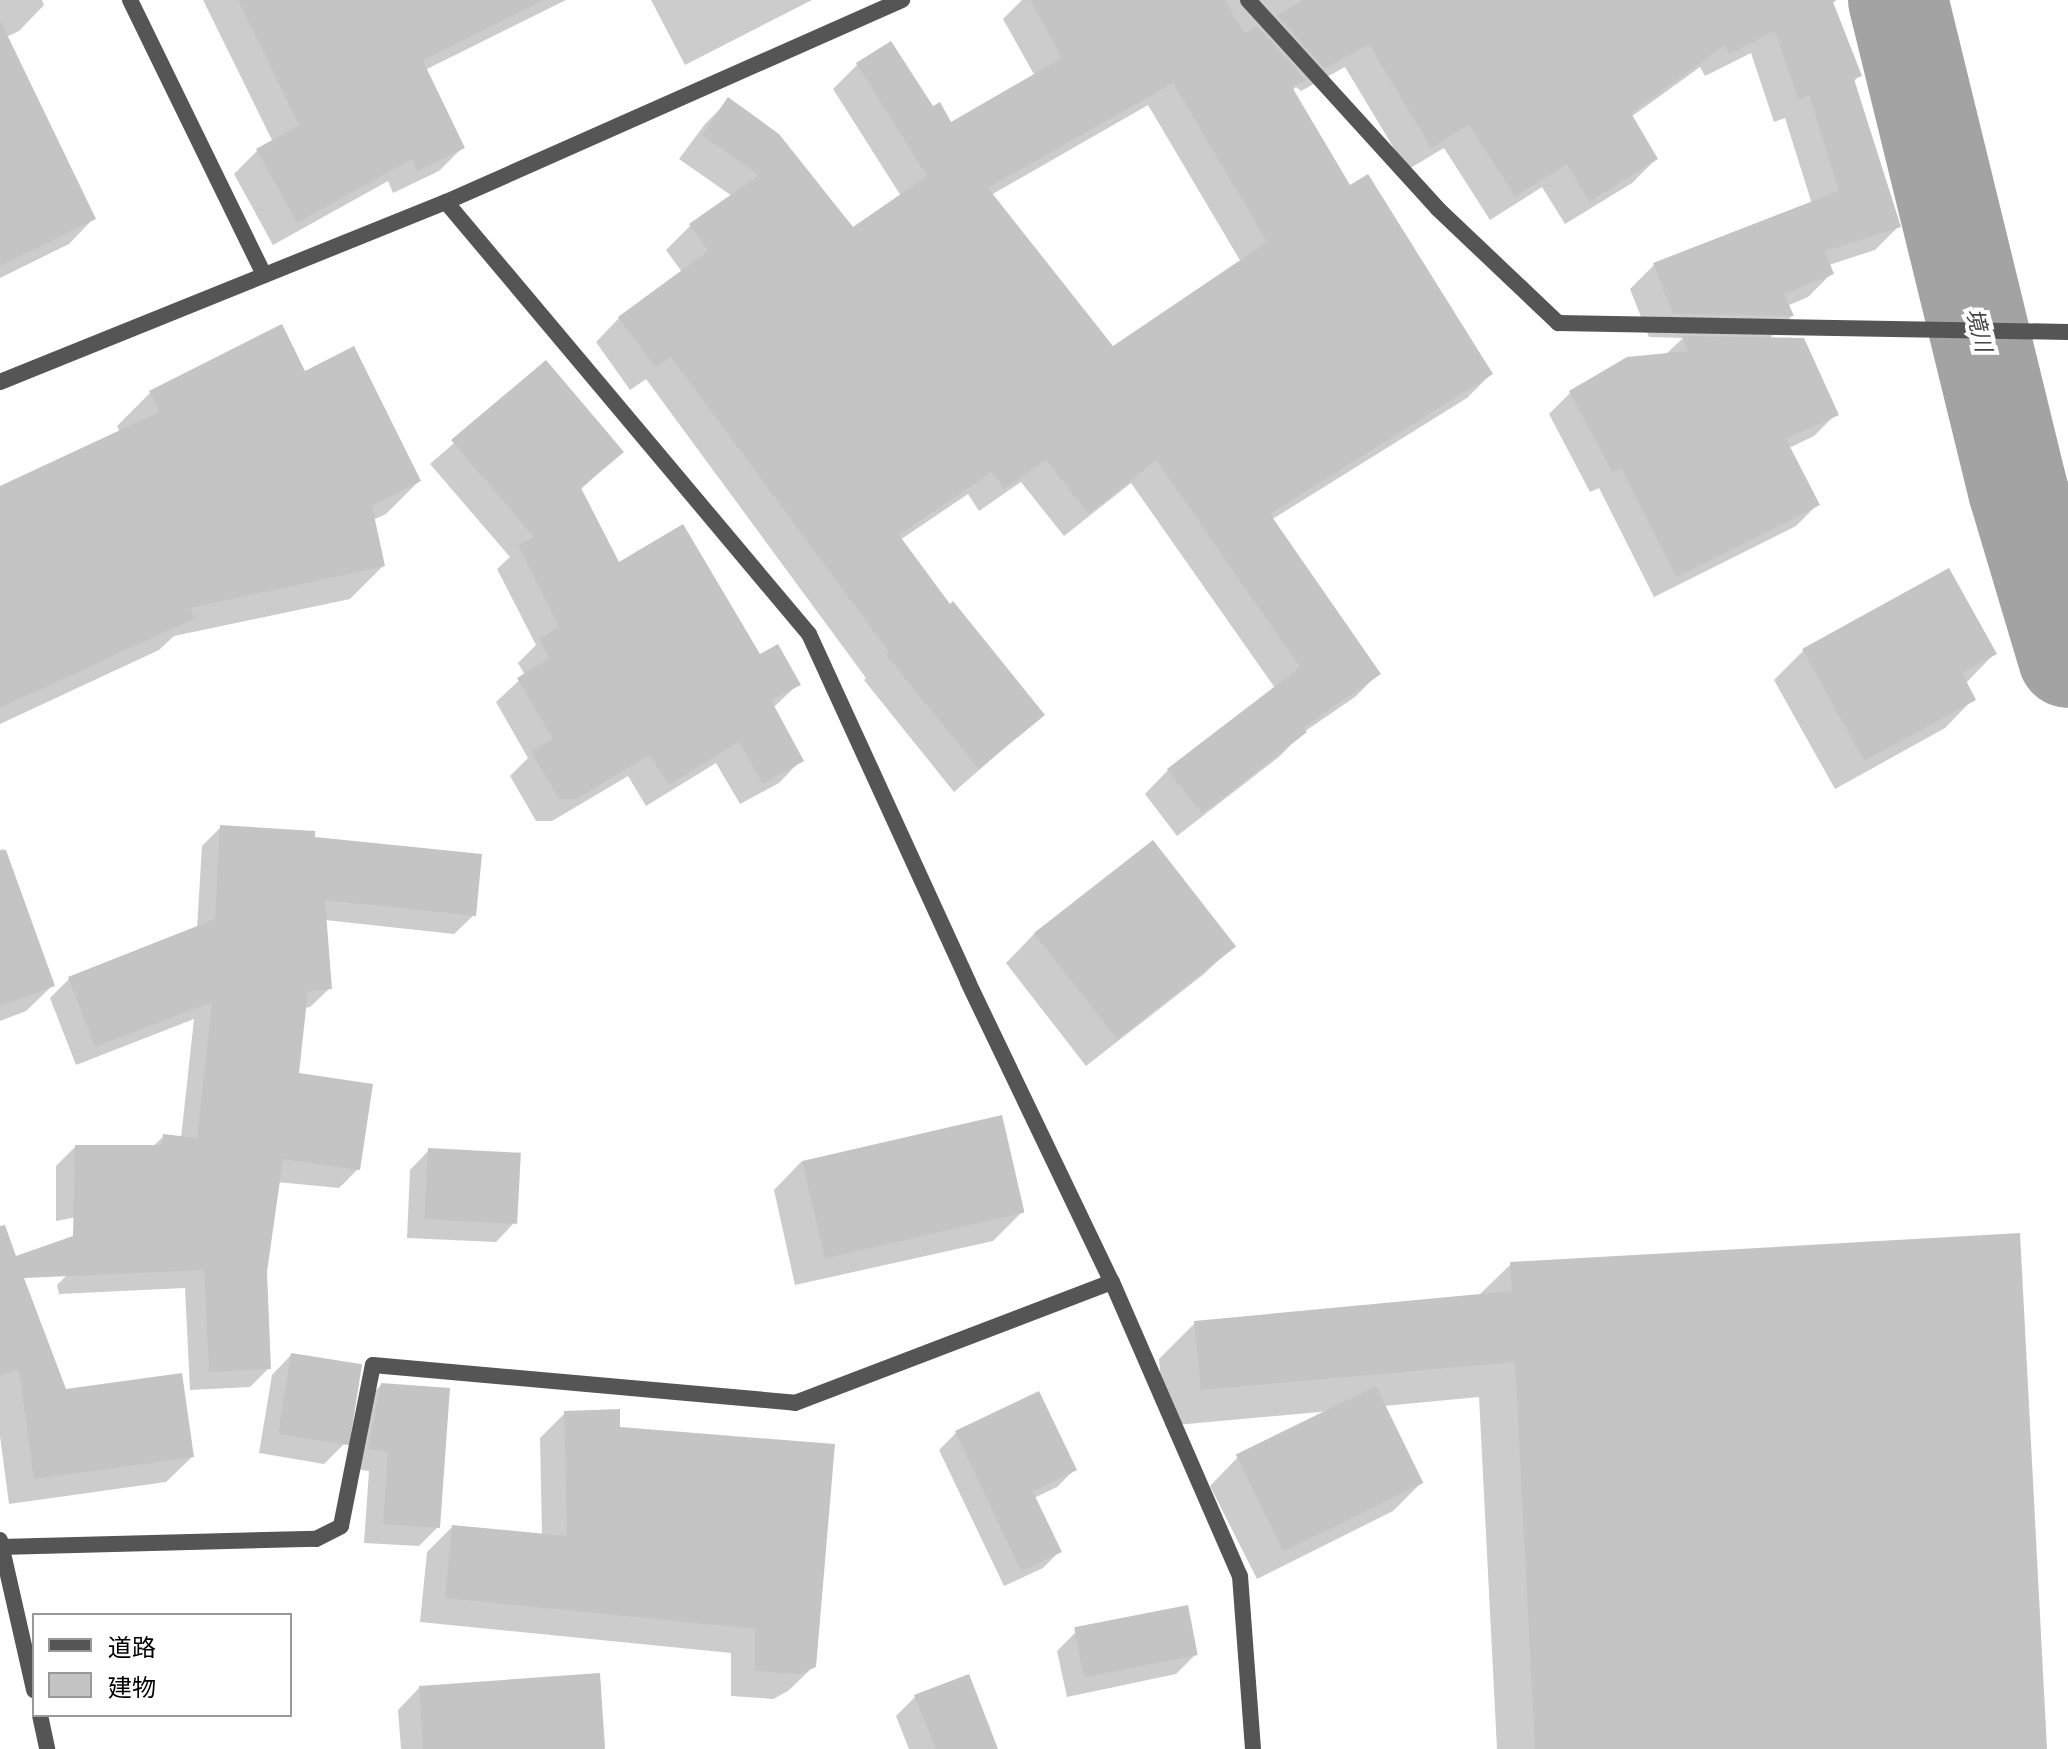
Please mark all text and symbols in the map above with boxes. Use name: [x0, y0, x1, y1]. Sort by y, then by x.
water label: 境川: [1961, 305, 1997, 355]
legend: [32, 1613, 292, 1717]
text: 道路: [108, 1633, 156, 1662]
text: 建物: [108, 1673, 156, 1702]

